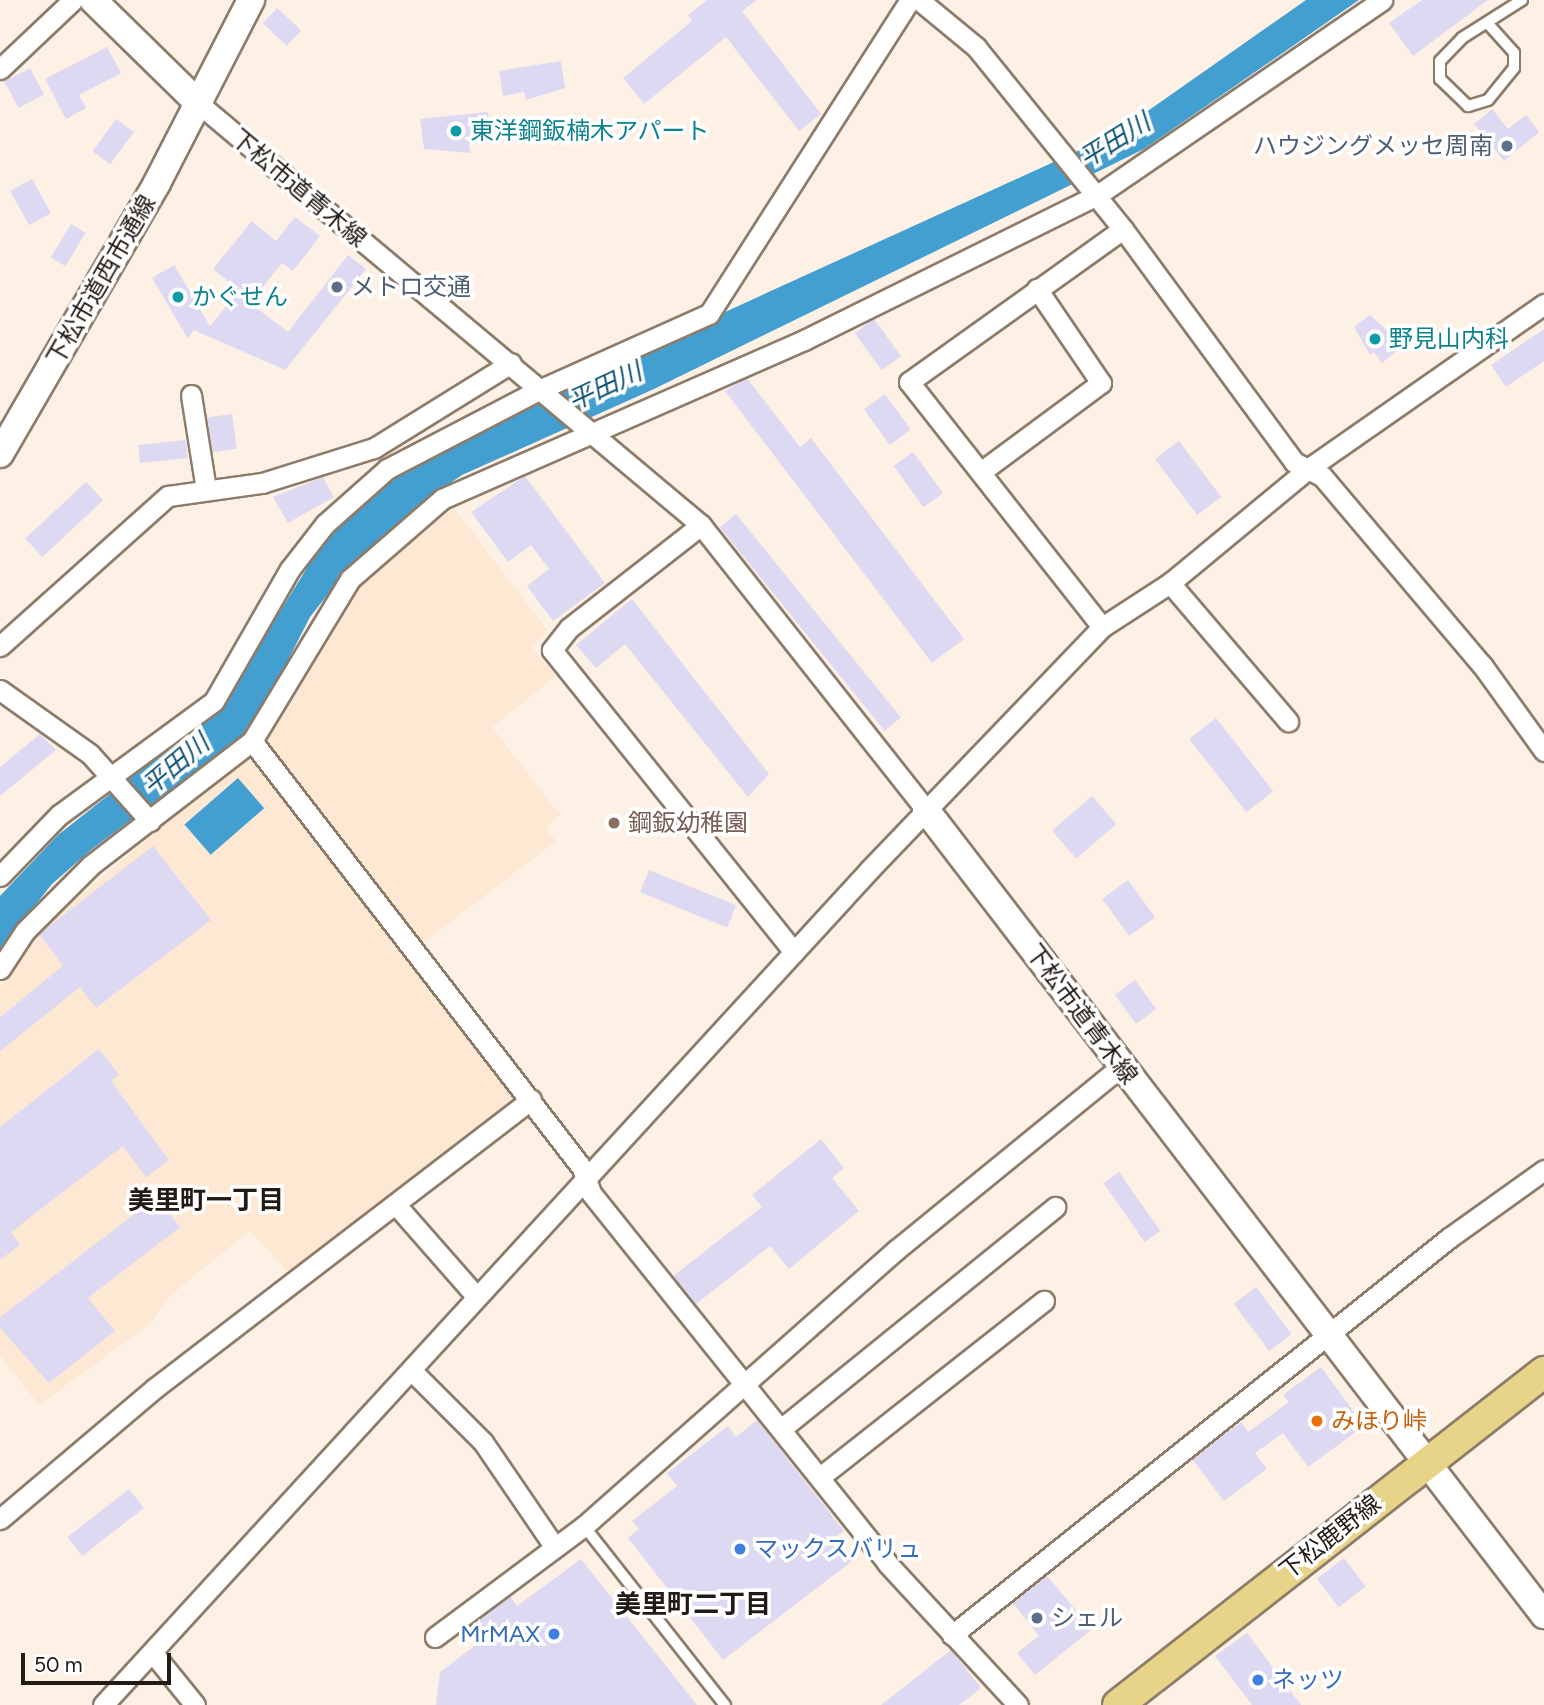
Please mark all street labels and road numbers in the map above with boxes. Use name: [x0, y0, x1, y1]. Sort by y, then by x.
street label: 下松市道青木線: [225, 123, 373, 253]
street label: 下松市道西市通線: [41, 190, 161, 370]
street label: 下松市道青木線: [1020, 938, 1144, 1090]
street label: 下松鹿野線: [1274, 1489, 1386, 1585]

